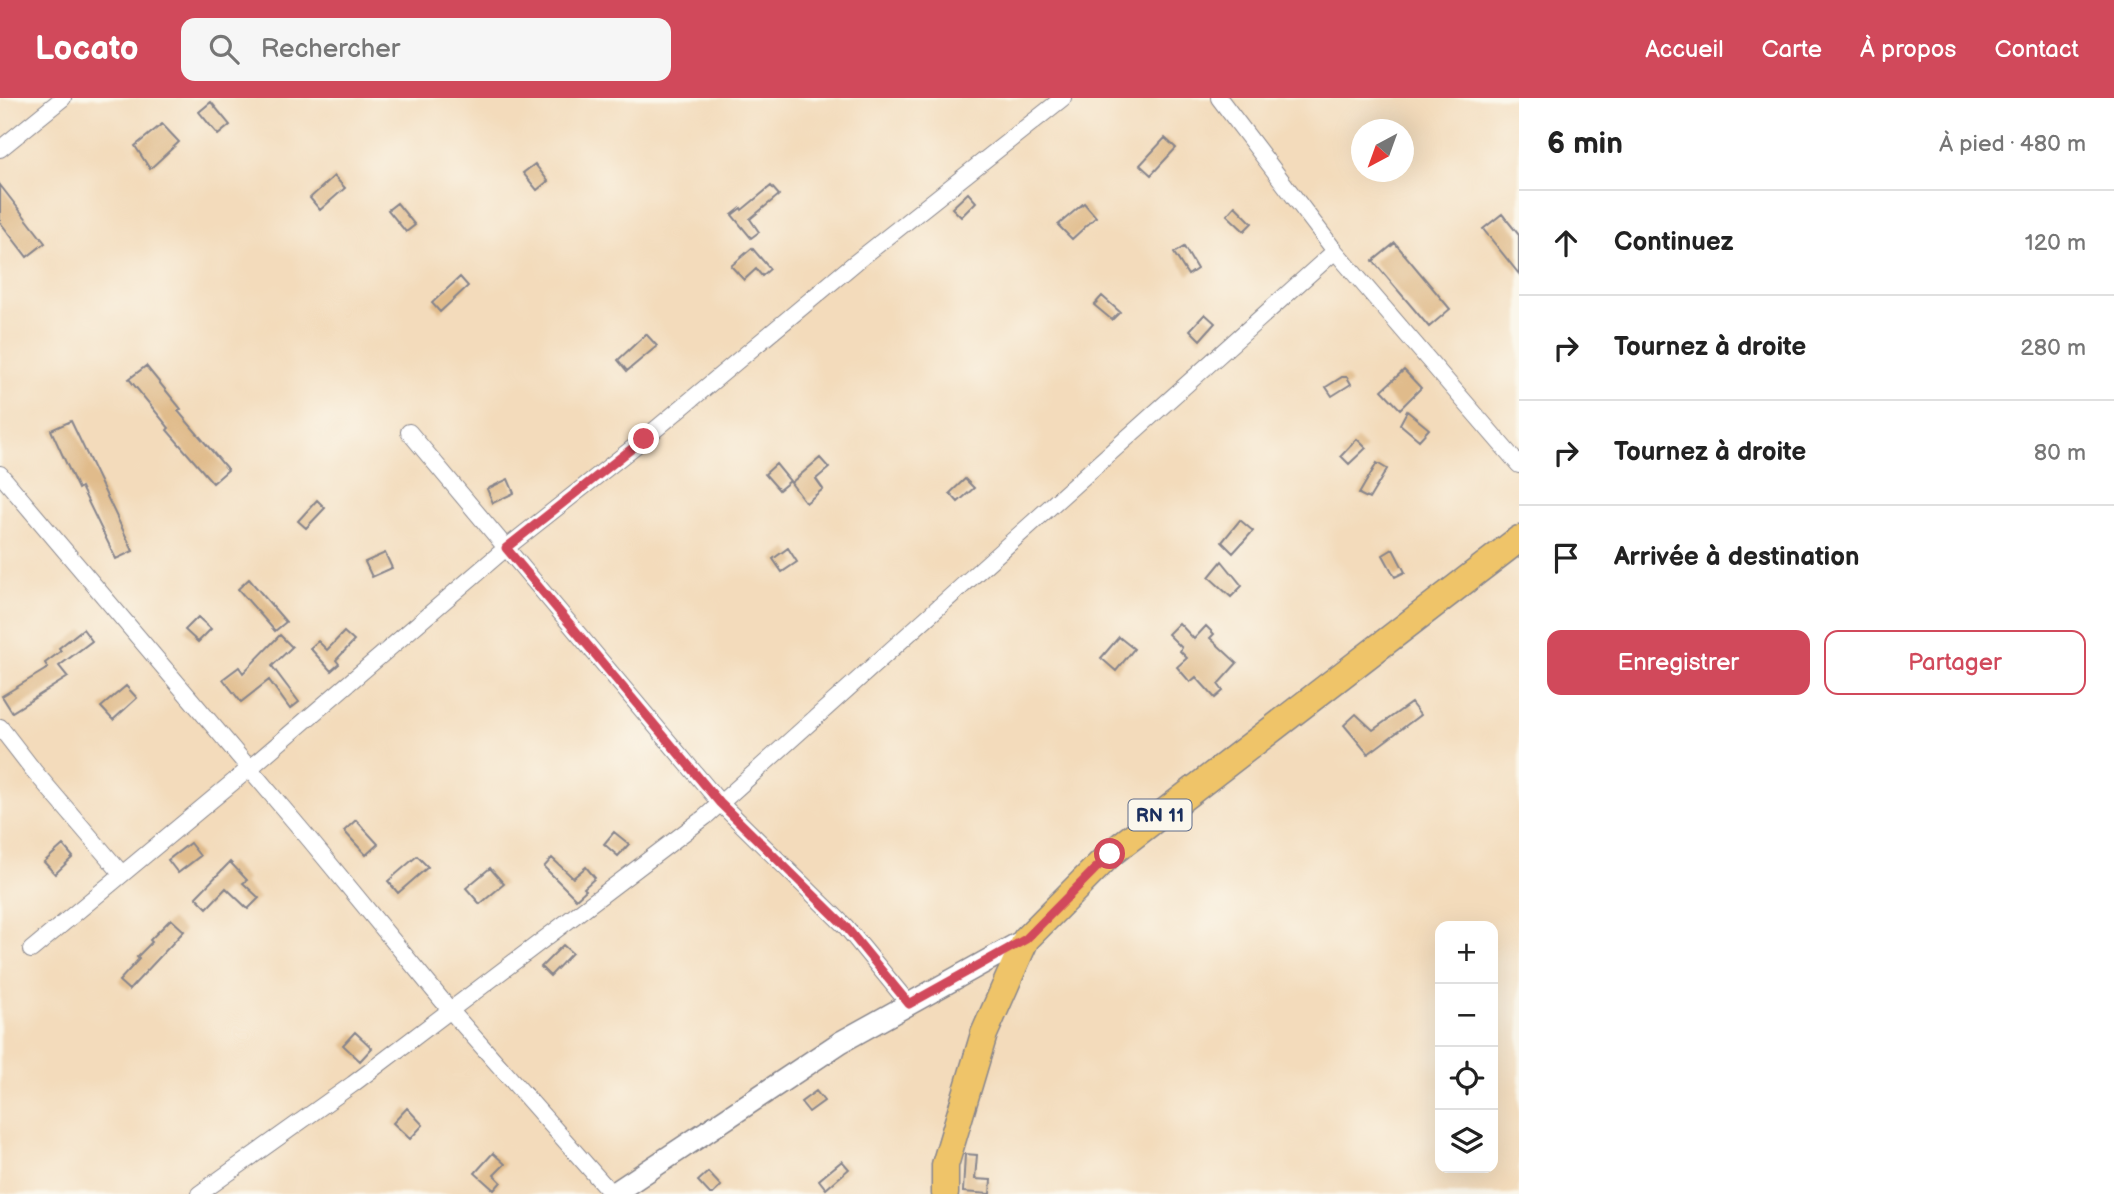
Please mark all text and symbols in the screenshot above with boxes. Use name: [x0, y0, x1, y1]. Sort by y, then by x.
search box: [181, 18, 671, 81]
text: Locato: [35, 29, 139, 69]
icon: search: [205, 30, 243, 68]
text: Rechercher: [261, 34, 400, 65]
text: Accueil: [1645, 35, 1724, 64]
text: Carte: [1762, 35, 1822, 64]
text: À propos: [1860, 35, 1956, 64]
text: Contact: [1994, 35, 2079, 64]
north arrow: [1351, 119, 1414, 182]
text: 6 min: [1547, 126, 1623, 162]
text: À pied · 480 m: [1939, 130, 2086, 158]
icon: ahead: [1547, 224, 1585, 262]
text: Continuez: [1614, 227, 1734, 258]
text: 120 m: [2025, 229, 2086, 257]
icon: right: [1547, 329, 1585, 367]
text: Tournez à droite: [1614, 332, 1806, 363]
text: 280 m: [2020, 334, 2086, 362]
route end: [628, 423, 659, 454]
icon: right: [1547, 434, 1585, 472]
text: Tournez à droite: [1614, 437, 1806, 468]
text: 80 m: [2034, 439, 2086, 467]
icon: arrive: [1547, 539, 1585, 577]
text: Arrivée à destination: [1614, 542, 1860, 573]
button: Enregistrer: [1547, 630, 1810, 695]
button: Partager: [1824, 630, 2086, 695]
road number: RN 11: [1128, 800, 1192, 830]
route start: [1094, 838, 1125, 869]
map controls: [1435, 921, 1498, 1173]
button: +: [1435, 921, 1498, 984]
button: −: [1435, 984, 1498, 1047]
button: locate: [1435, 1047, 1498, 1110]
button: layers: [1435, 1110, 1498, 1173]

